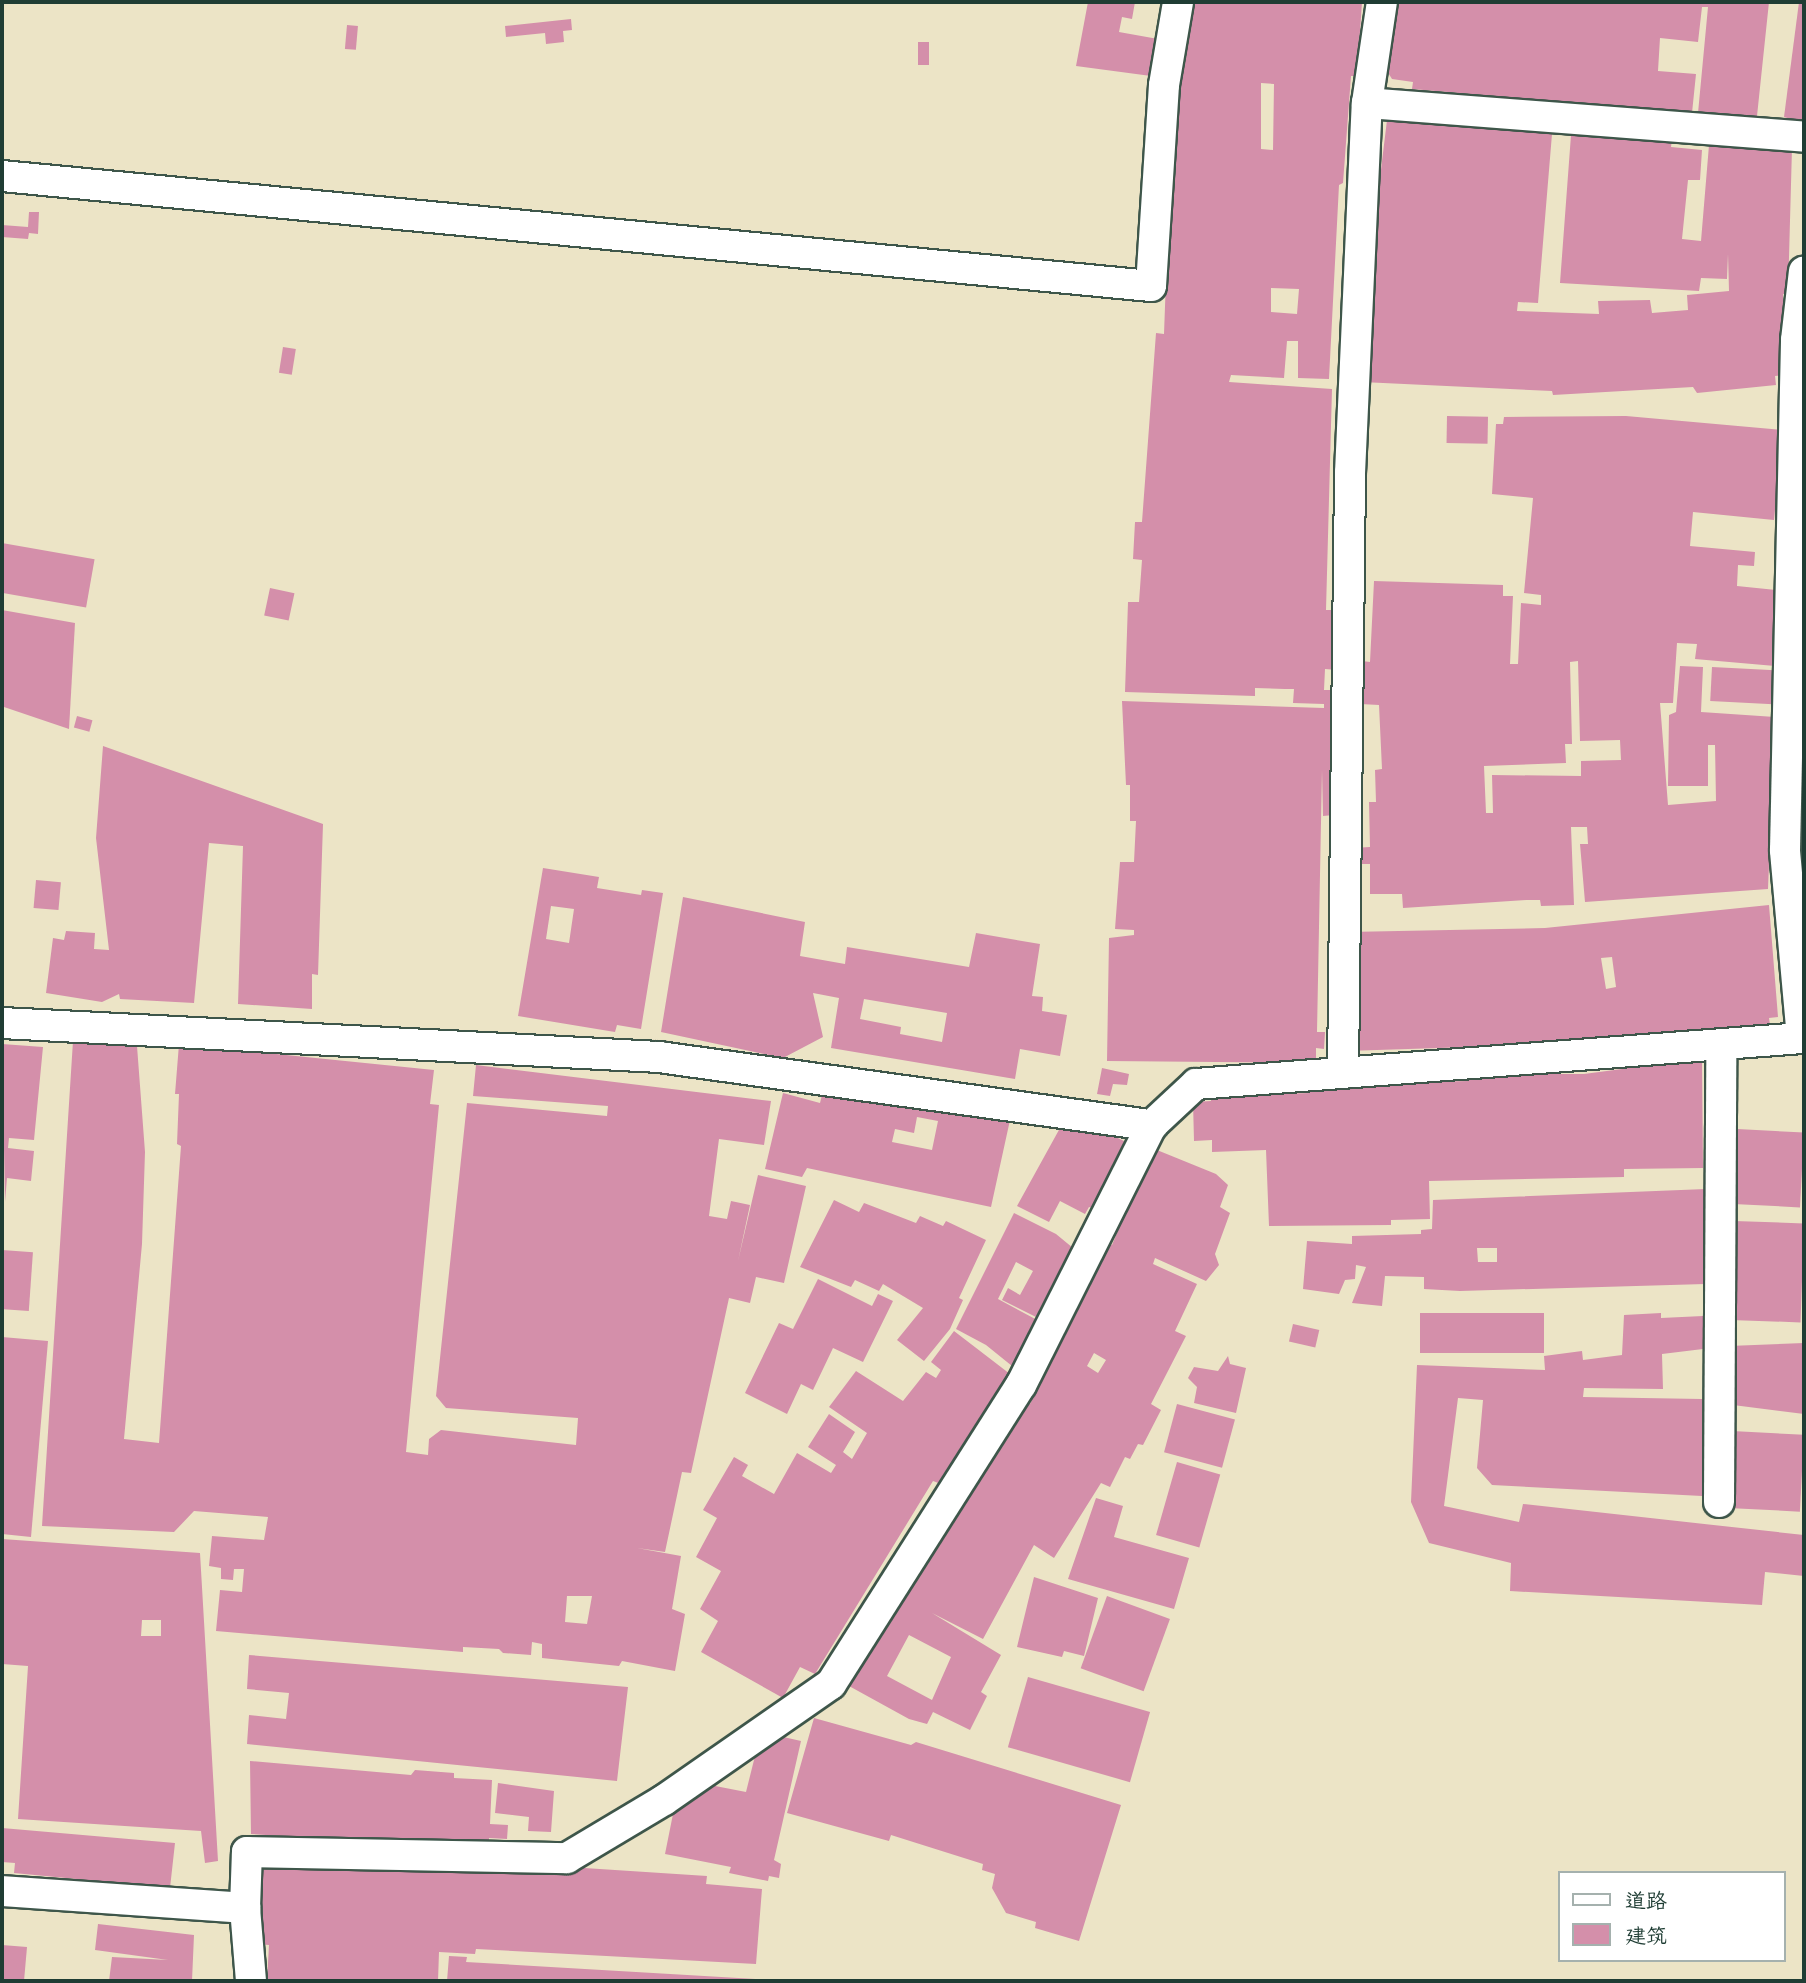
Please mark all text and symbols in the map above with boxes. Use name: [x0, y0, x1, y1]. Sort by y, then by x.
legend: [1558, 1871, 1785, 1962]
text: 道路: [1625, 1886, 1667, 1913]
text: 建筑: [1625, 1921, 1667, 1948]

